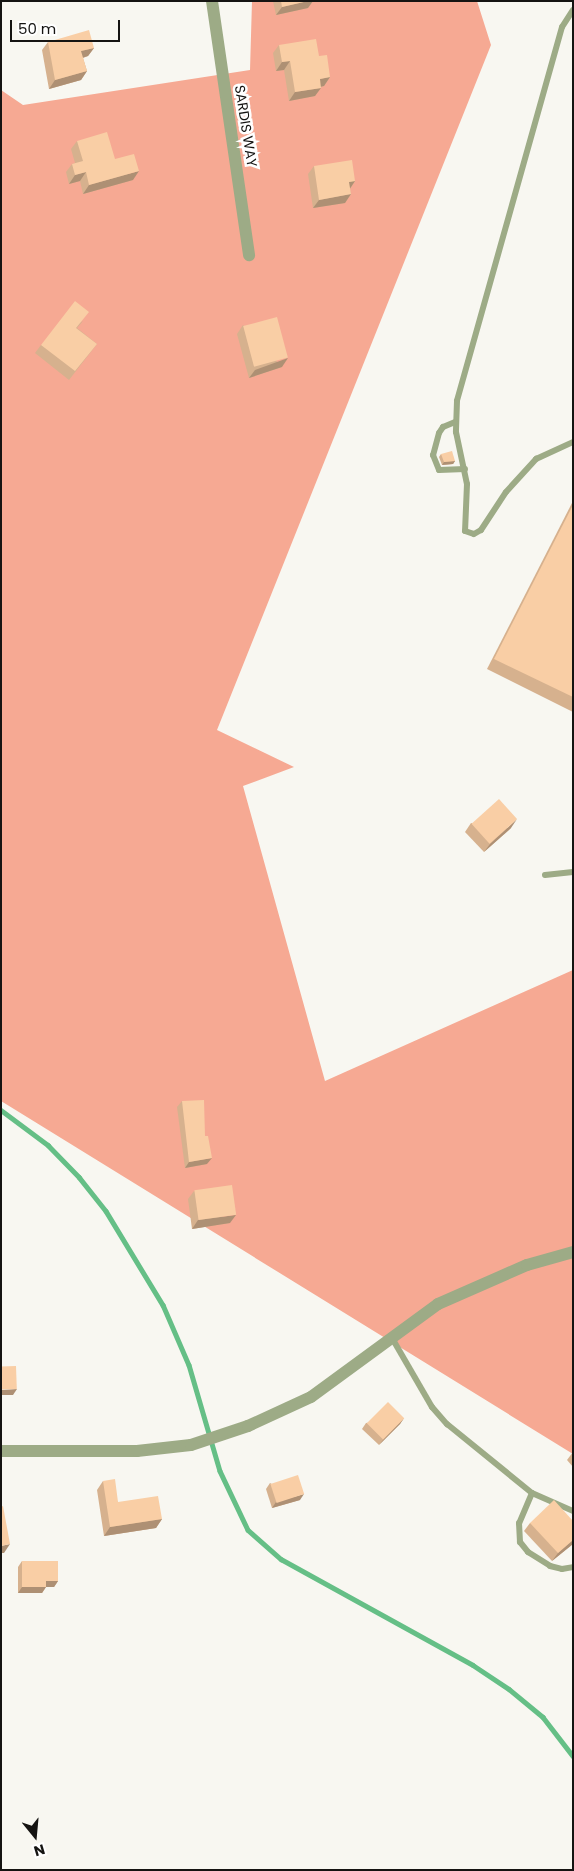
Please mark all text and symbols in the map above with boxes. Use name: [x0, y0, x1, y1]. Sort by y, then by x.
scale bar: [12, 10, 122, 42]
text: 50 m: [18, 18, 56, 39]
street label: SARDIS WAY: [231, 84, 261, 168]
north arrow: [10, 1811, 60, 1861]
text: N: [31, 1839, 47, 1861]

